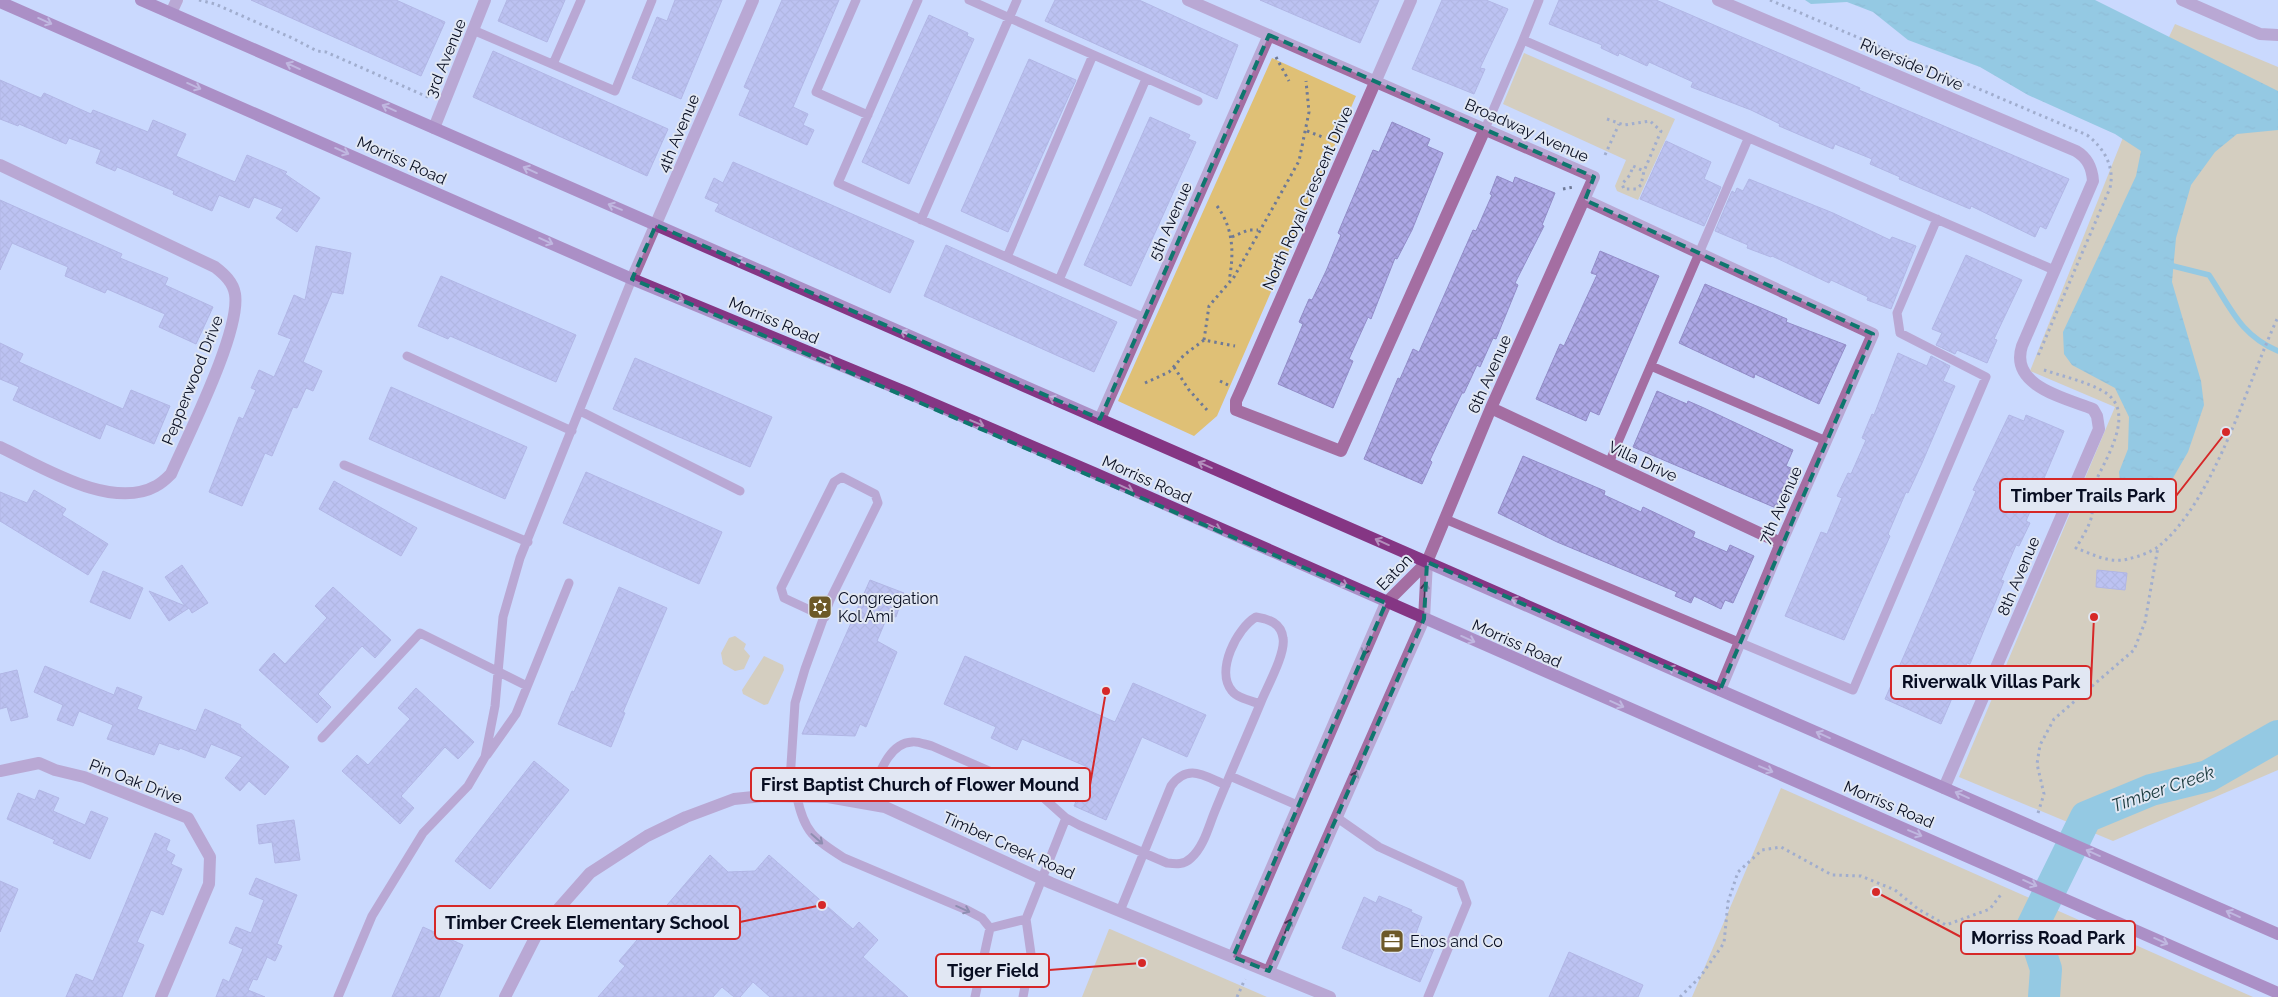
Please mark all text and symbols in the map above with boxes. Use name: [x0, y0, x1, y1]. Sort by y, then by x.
street label: 3rd Avenue: [421, 16, 470, 101]
one-way arrow: [37, 17, 52, 27]
street label: Riverside Drive: [1858, 34, 1966, 95]
one-way arrow: [286, 61, 301, 71]
one-way arrow: [186, 82, 201, 92]
street label: 4th Avenue: [653, 91, 703, 175]
street label: Broadway Avenue: [1462, 95, 1592, 166]
one-way arrow: [382, 103, 397, 113]
street label: North Royal Crescent Drive: [1258, 103, 1357, 293]
street label: Morriss Road: [354, 132, 450, 189]
one-way arrow: [334, 147, 349, 157]
one-way arrow: [523, 164, 538, 174]
street label: 5th Avenue: [1145, 179, 1196, 263]
one-way arrow: [608, 202, 623, 212]
one-way arrow: [538, 236, 553, 246]
one-way arrow: [734, 257, 749, 266]
one-way arrow: [669, 293, 684, 303]
street label: Morriss Road: [726, 293, 822, 348]
street label: Pepperwood Drive: [158, 313, 227, 448]
one-way arrow: [900, 329, 915, 339]
street label: 6th Avenue: [1464, 332, 1515, 416]
one-way arrow: [820, 356, 835, 365]
one-way arrow: [1049, 394, 1064, 404]
one-way arrow: [969, 418, 984, 428]
street label: Villa Drive: [1605, 437, 1680, 486]
street label: Morriss Road: [1099, 451, 1195, 508]
one-way arrow: [1198, 459, 1213, 469]
street label: 7th Avenue: [1755, 463, 1806, 547]
callout: Timber Trails Park: [2000, 479, 2176, 512]
one-way arrow: [1118, 483, 1133, 493]
text: Timber Trails Park: [2011, 485, 2166, 506]
one-way arrow: [1206, 522, 1221, 532]
street label: 8th Avenue: [1993, 534, 2044, 619]
one-way arrow: [1375, 537, 1390, 547]
street label: Eaton: [1373, 550, 1416, 594]
one-way arrow: [1333, 579, 1348, 589]
one-way arrow: [1421, 583, 1430, 599]
place label: Congregation Kol Ami: [838, 589, 939, 626]
synagogue icon: Congregation Kol Ami: [807, 594, 833, 620]
one-way arrow: [1511, 595, 1526, 605]
street label: Morriss Road: [1469, 615, 1565, 672]
one-way arrow: [1460, 634, 1475, 644]
one-way arrow: [1361, 640, 1371, 655]
one-way arrow: [1668, 664, 1683, 674]
callout: Riverwalk Villas Park: [1891, 666, 2091, 699]
text: Riverwalk Villas Park: [1902, 671, 2081, 692]
one-way arrow: [1609, 700, 1624, 710]
one-way arrow: [1816, 729, 1831, 739]
street label: Pin Oak Drive: [87, 755, 185, 808]
water label: Timber Creek: [2109, 761, 2217, 816]
one-way arrow: [1758, 764, 1773, 774]
callout: First Baptist Church of Flower Mound: [751, 768, 1090, 801]
one-way arrow: [1349, 771, 1359, 786]
text: First Baptist Church of Flower Mound: [761, 774, 1079, 795]
street label: Morriss Road: [1841, 777, 1937, 832]
one-way arrow: [1955, 790, 1970, 800]
street label: Timber Creek Road: [940, 808, 1078, 883]
one-way arrow: [1282, 821, 1291, 836]
one-way arrow: [1907, 829, 1922, 839]
one-way arrow: [811, 833, 824, 845]
one-way arrow: [2086, 847, 2101, 857]
one-way arrow: [2022, 879, 2037, 889]
one-way arrow: [955, 905, 970, 914]
callout: Timber Creek Elementary School: [435, 906, 740, 939]
one-way arrow: [2226, 909, 2241, 919]
text: Timber Creek Elementary School: [445, 912, 729, 933]
one-way arrow: [1284, 919, 1294, 934]
callout: Morriss Road Park: [1961, 921, 2135, 954]
text: Morriss Road Park: [1971, 927, 2126, 948]
office icon: Enos and Co: [1379, 928, 1405, 954]
place label: Enos and Co: [1410, 932, 1503, 951]
one-way arrow: [2153, 937, 2168, 947]
callout: Tiger Field: [936, 954, 1049, 987]
text: Tiger Field: [947, 960, 1039, 981]

